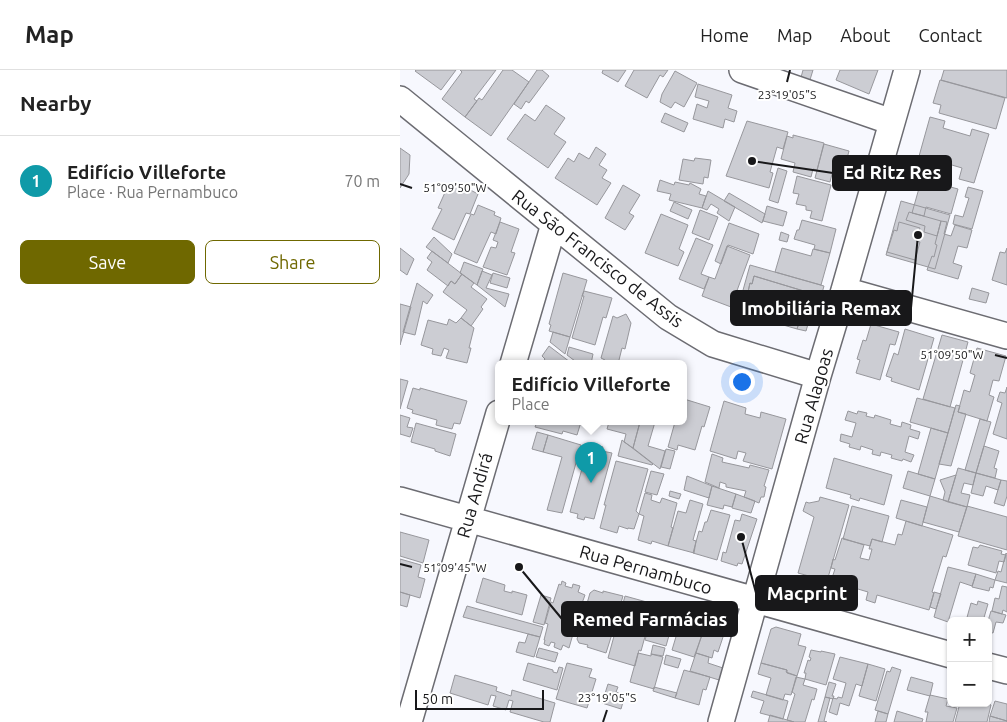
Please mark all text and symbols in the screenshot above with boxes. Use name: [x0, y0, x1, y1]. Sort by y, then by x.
text: Map: [25, 21, 74, 48]
text: Home: [700, 25, 749, 45]
text: Map: [777, 25, 812, 45]
text: About: [840, 25, 890, 45]
text: Contact: [918, 25, 982, 45]
text: 23°19'05"S: [758, 88, 816, 101]
text: Nearby: [20, 91, 91, 115]
callout: Ed Ritz Res: [833, 156, 951, 190]
text: Edifício Villeforte: [67, 161, 226, 183]
text: Ed Ritz Res: [843, 161, 941, 183]
text: 1: [31, 172, 41, 190]
text: 70 m: [344, 172, 380, 190]
text: 51°09'50"W: [423, 181, 487, 194]
text: Place · Rua Pernambuco: [67, 183, 238, 201]
street label: Rua São Francisco de Assis: [508, 185, 688, 331]
button: Save: [20, 240, 195, 284]
button: Share: [205, 240, 380, 284]
callout: Imobiliária Remax: [731, 291, 911, 325]
text: Imobiliária Remax: [741, 297, 901, 319]
street label: Rua Alagoas: [790, 346, 836, 446]
text: 51°09'50"W: [920, 348, 984, 361]
popup: [495, 360, 687, 425]
your location: [729, 369, 755, 395]
text: Edifício Villeforte: [511, 373, 671, 395]
text: Place: [511, 395, 550, 413]
pin: 1: [575, 442, 607, 483]
street label: Rua Andirá: [452, 450, 496, 540]
street label: Rua Pernambuco: [578, 541, 714, 597]
text: 51°09'45"W: [423, 561, 487, 574]
callout: Macprint: [756, 576, 857, 610]
text: Macprint: [767, 582, 847, 604]
callout: Remed Farmácias: [562, 602, 737, 636]
text: Remed Farmácias: [572, 608, 728, 630]
map controls: [947, 617, 992, 707]
button: +: [947, 617, 992, 662]
button: −: [947, 662, 992, 707]
scale bar: [415, 687, 544, 710]
text: 50 m: [422, 691, 453, 707]
text: 23°19'05"S: [578, 691, 636, 704]

